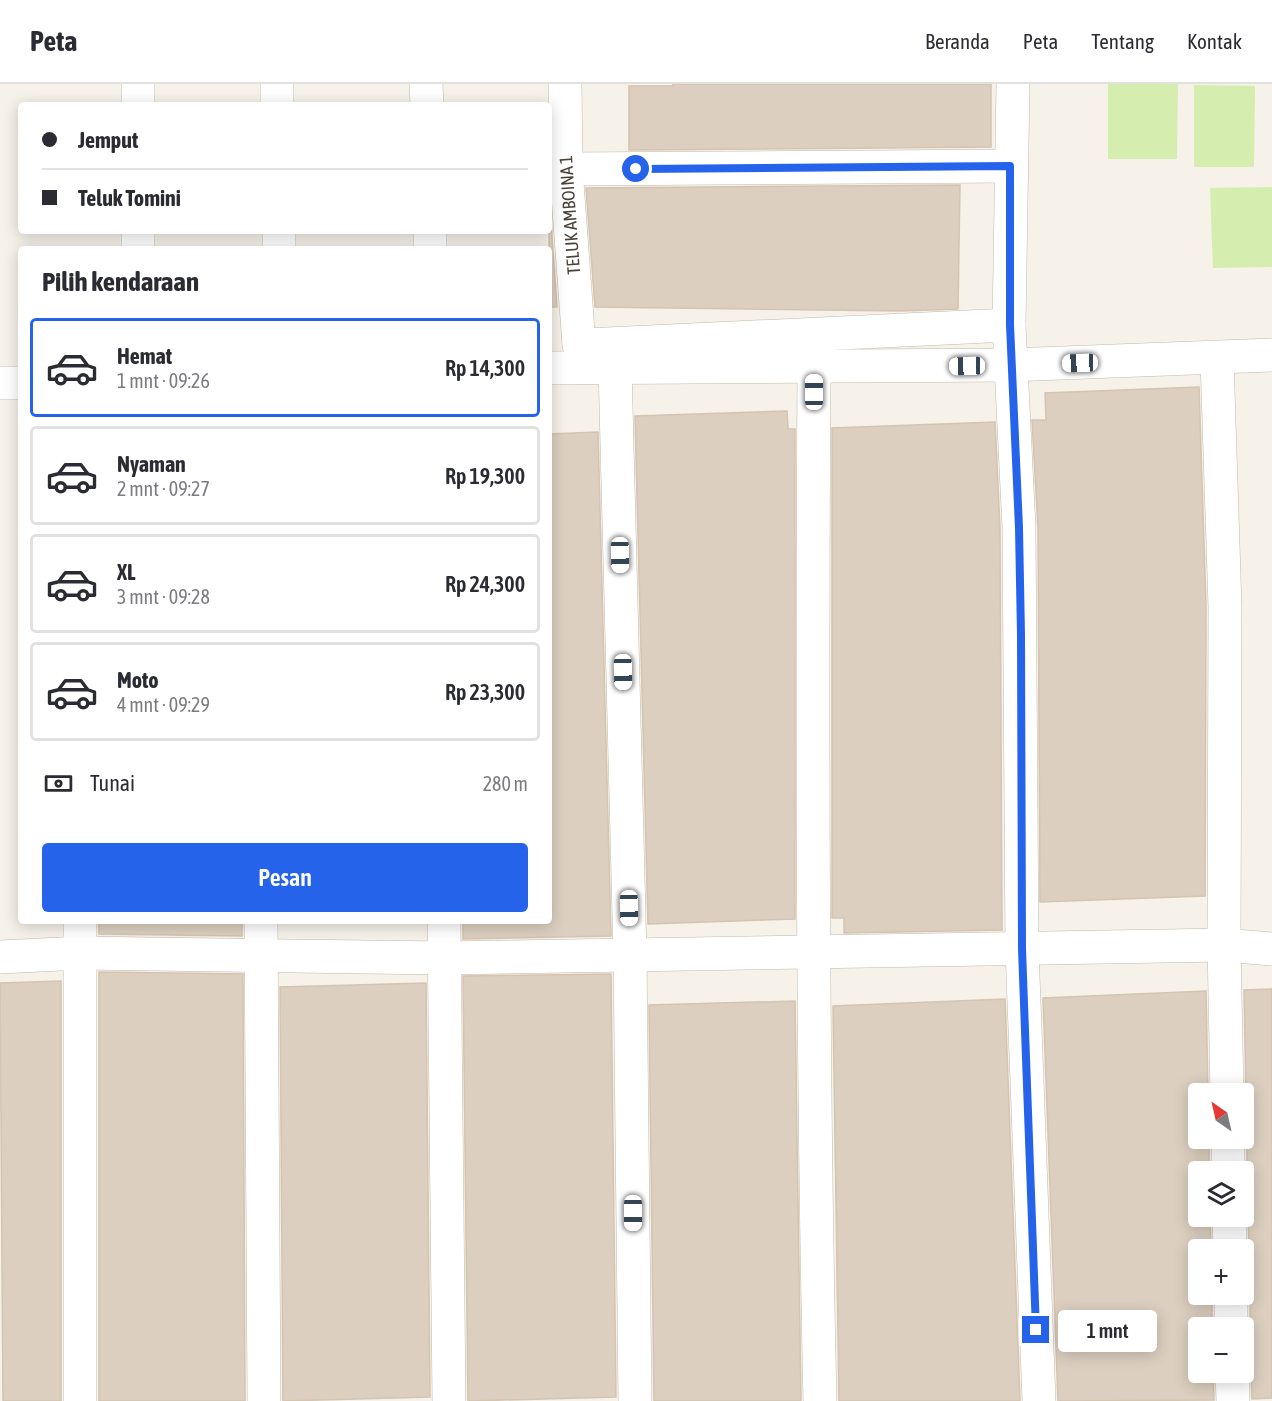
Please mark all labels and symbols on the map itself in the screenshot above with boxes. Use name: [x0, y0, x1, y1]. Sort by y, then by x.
street label: TELUK AMBOINA 1: [555, 155, 584, 275]
route start: [622, 155, 649, 182]
car: [1062, 353, 1098, 373]
car: [949, 357, 985, 375]
car: [805, 374, 823, 410]
car: [611, 537, 629, 573]
car: [614, 654, 632, 690]
car: [620, 890, 638, 926]
north arrow: [1188, 1083, 1254, 1149]
car: [624, 1195, 642, 1231]
callout: 1 mnt: [1057, 1309, 1156, 1351]
route end: [1022, 1316, 1049, 1343]

